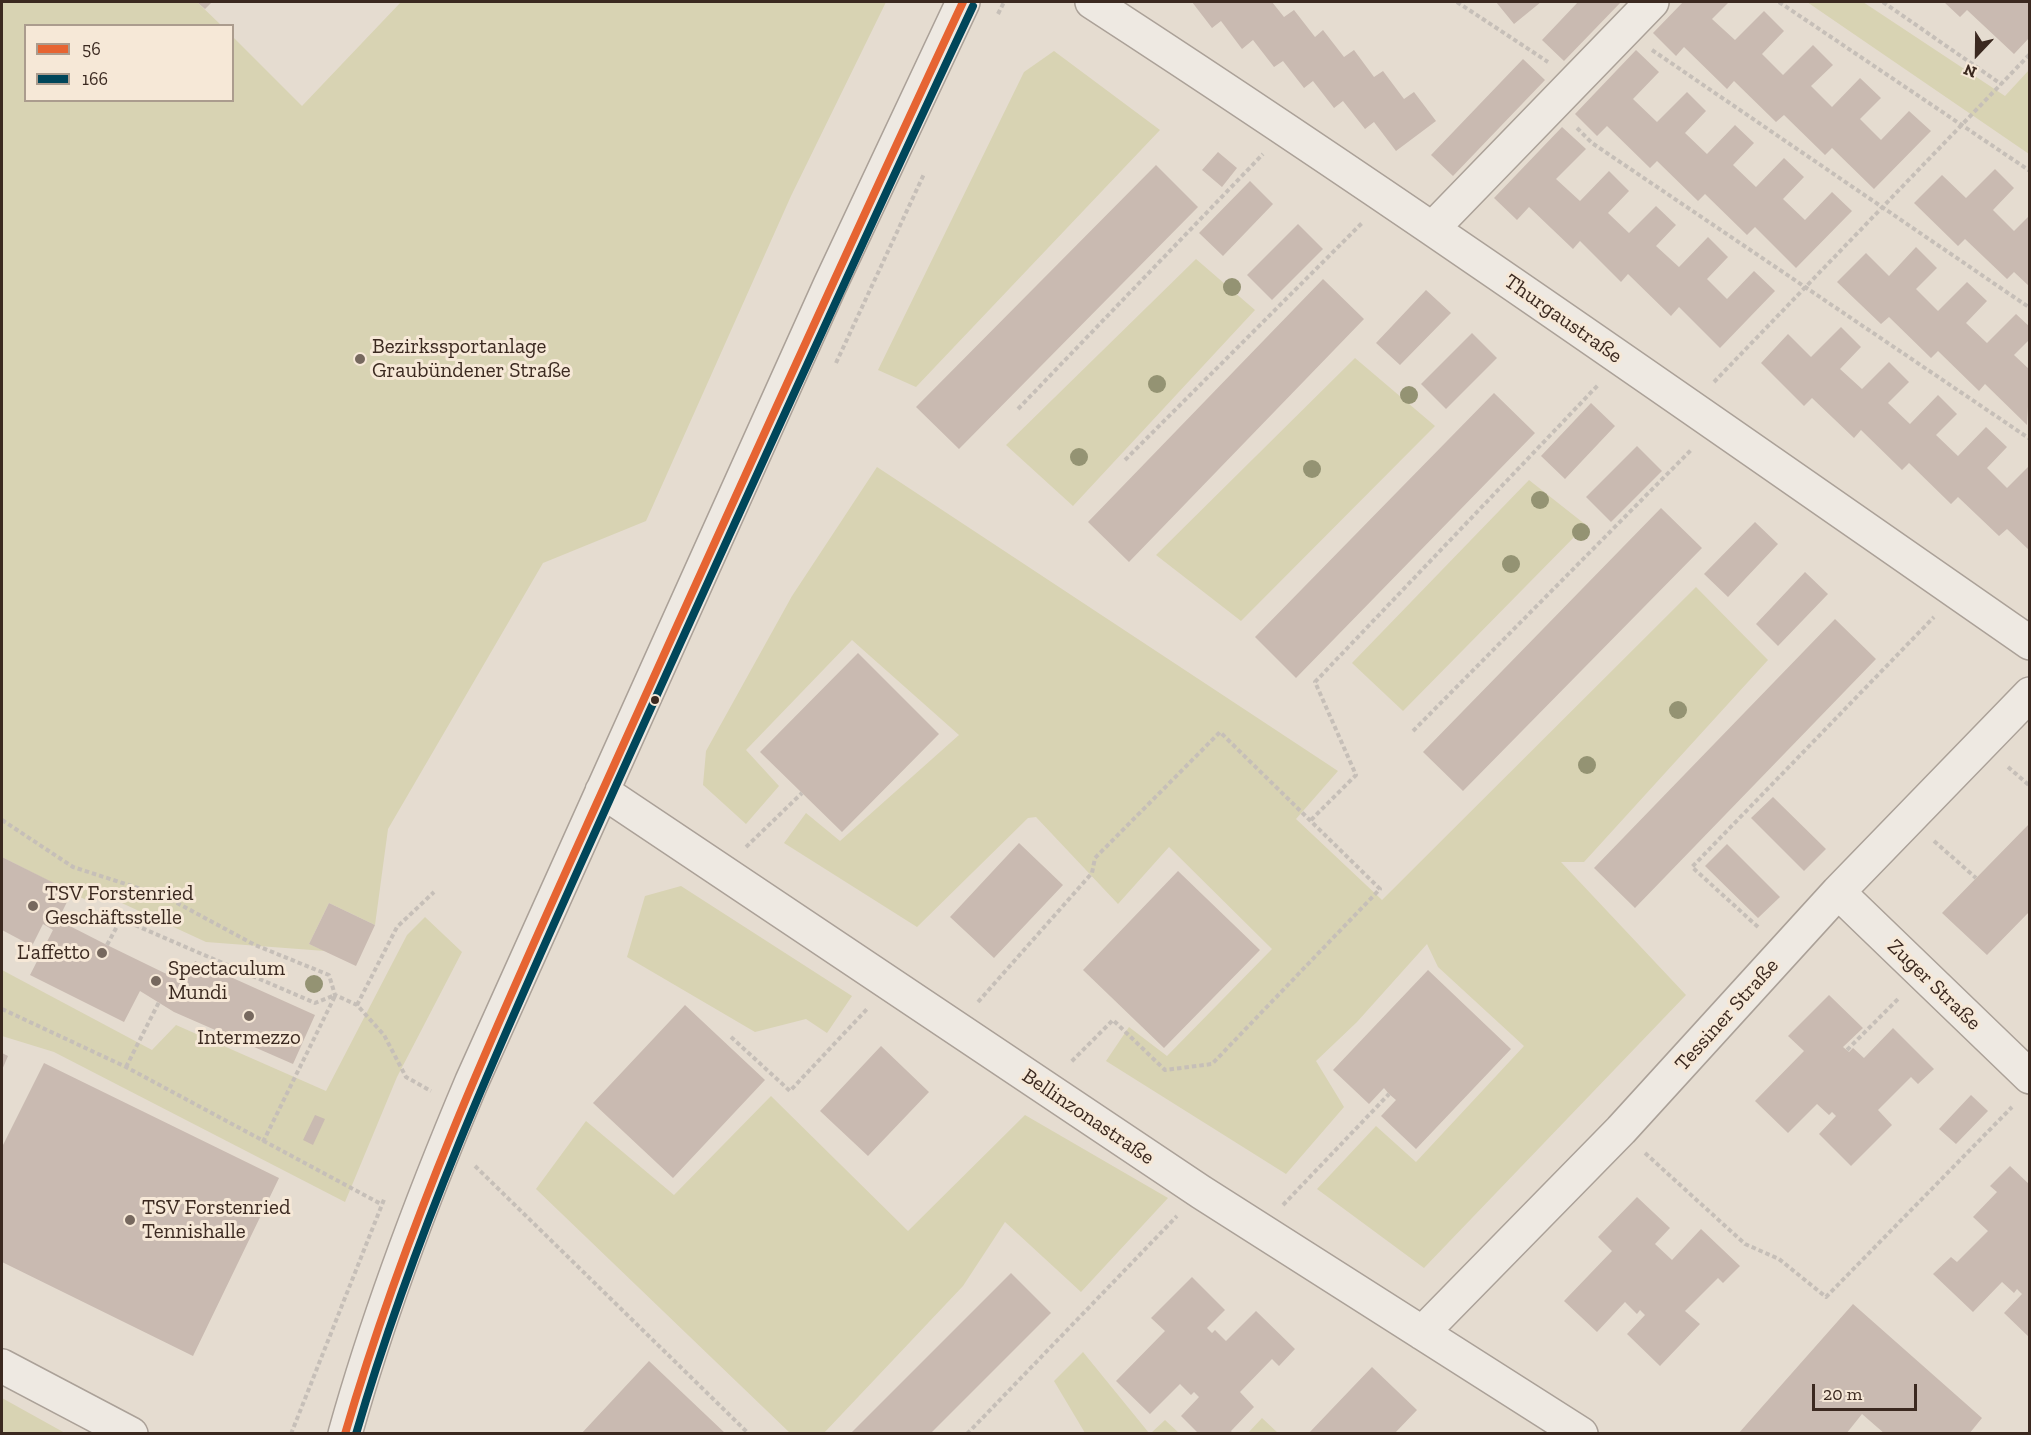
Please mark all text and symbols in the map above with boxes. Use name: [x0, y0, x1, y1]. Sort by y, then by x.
legend: [24, 24, 234, 102]
north arrow: [1947, 24, 2007, 84]
text: 56: [82, 38, 101, 60]
text: N: [1961, 60, 1979, 82]
text: 166: [82, 68, 108, 90]
street label: Thurgaustraße: [1499, 269, 1627, 369]
place label: Bezirkssportanlage Graubündener Straße: [372, 334, 571, 384]
marker: Bezirkssportanlage Graubündener Straße: [353, 352, 367, 366]
unlabelled marker: [649, 694, 661, 706]
place label: TSV Forstenried Geschäftsstelle: [45, 881, 193, 931]
marker: TSV Forstenried Geschäftsstelle: [26, 899, 40, 913]
street label: Zuger Straße: [1882, 934, 1986, 1036]
place label: L'affetto: [17, 940, 90, 966]
marker: L'affetto: [95, 946, 109, 960]
street label: Tessiner Straße: [1670, 954, 1784, 1076]
place label: Spectaculum Mundi: [168, 956, 285, 1006]
marker: Spectaculum Mundi: [149, 974, 163, 988]
marker: Intermezzo: [242, 1009, 256, 1023]
place label: Intermezzo: [197, 1025, 301, 1051]
street label: Bellinzonastraße: [1017, 1064, 1159, 1170]
place label: TSV Forstenried Tennishalle: [142, 1195, 290, 1245]
marker: TSV Forstenried Tennishalle: [123, 1213, 137, 1227]
scale bar: [1815, 1372, 1920, 1410]
text: 20 m: [1823, 1383, 1862, 1405]

